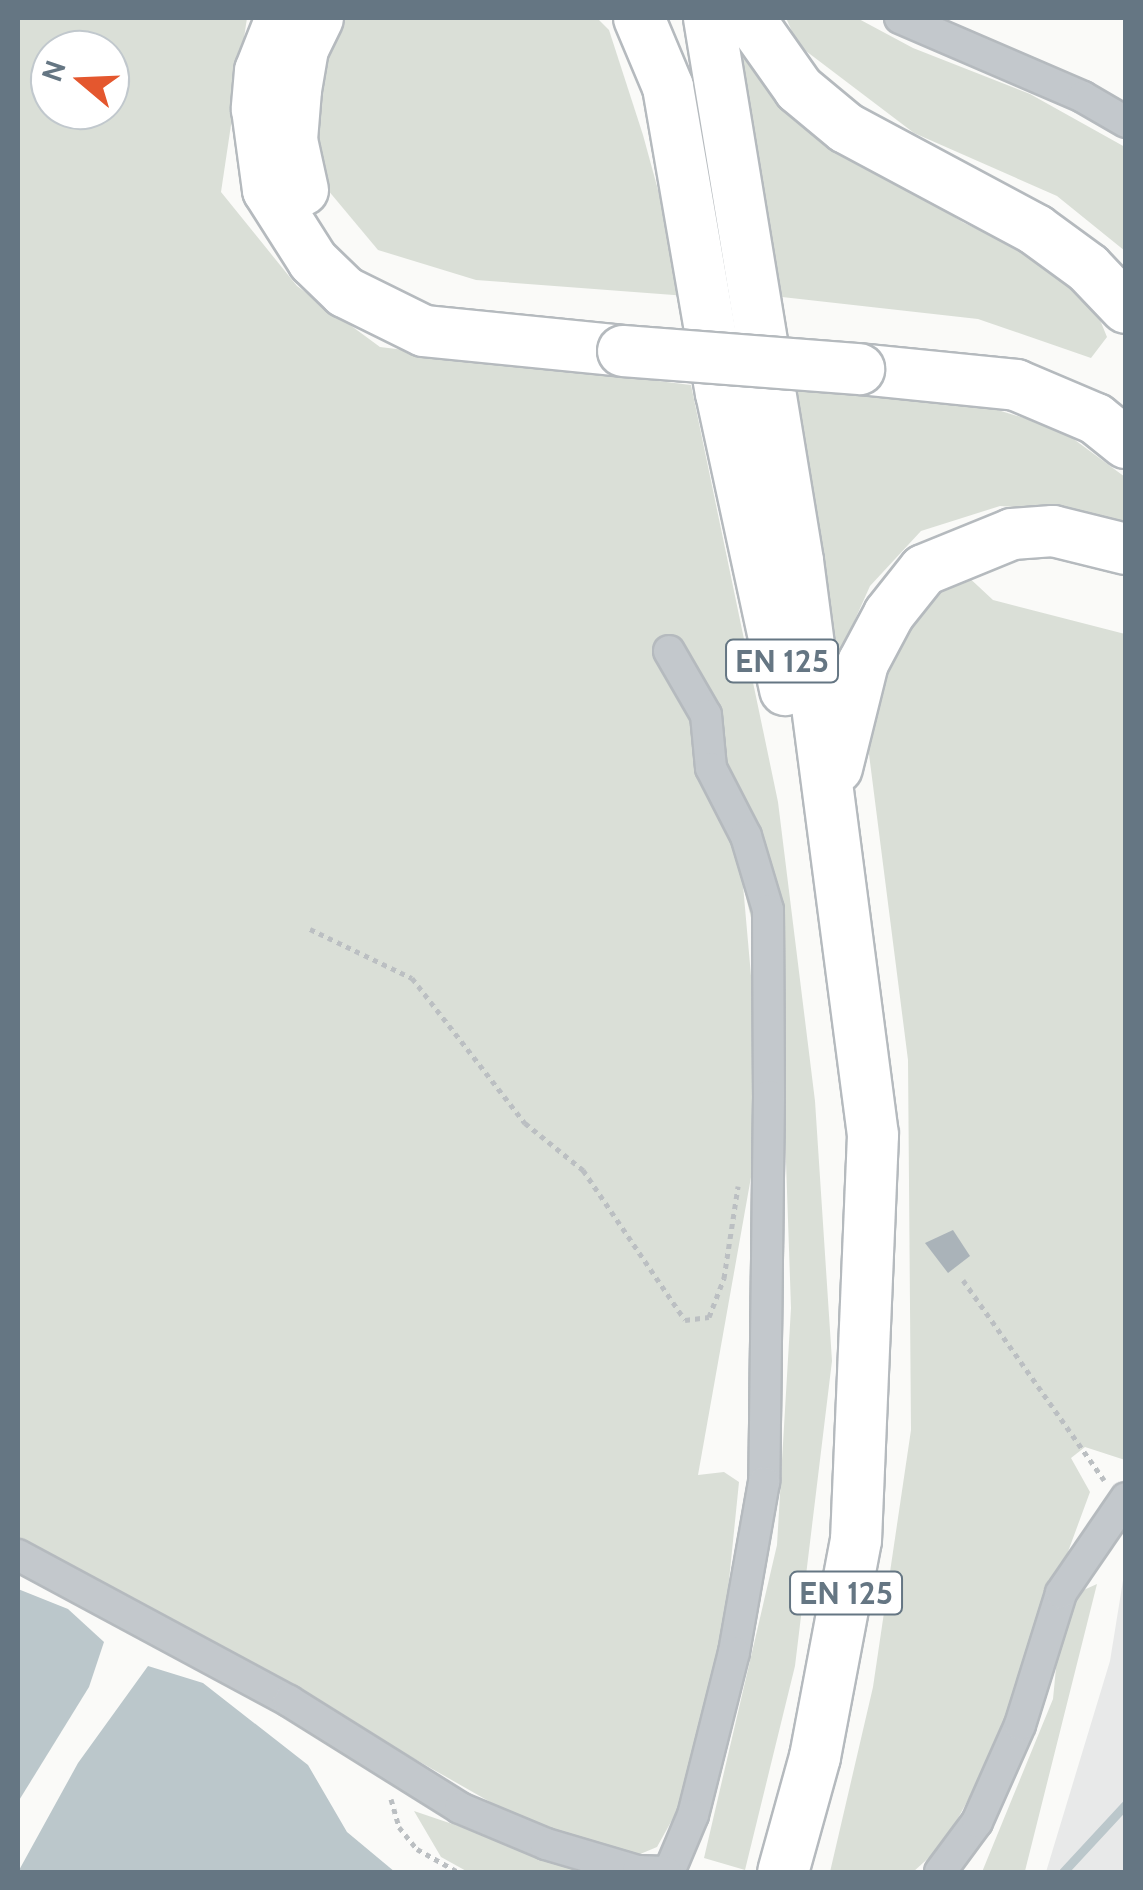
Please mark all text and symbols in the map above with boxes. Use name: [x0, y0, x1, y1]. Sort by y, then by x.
north arrow: [30, 30, 130, 130]
text: N: [34, 56, 73, 86]
road number: EN 125: [724, 634, 840, 688]
road number: EN 125: [788, 1566, 904, 1620]

